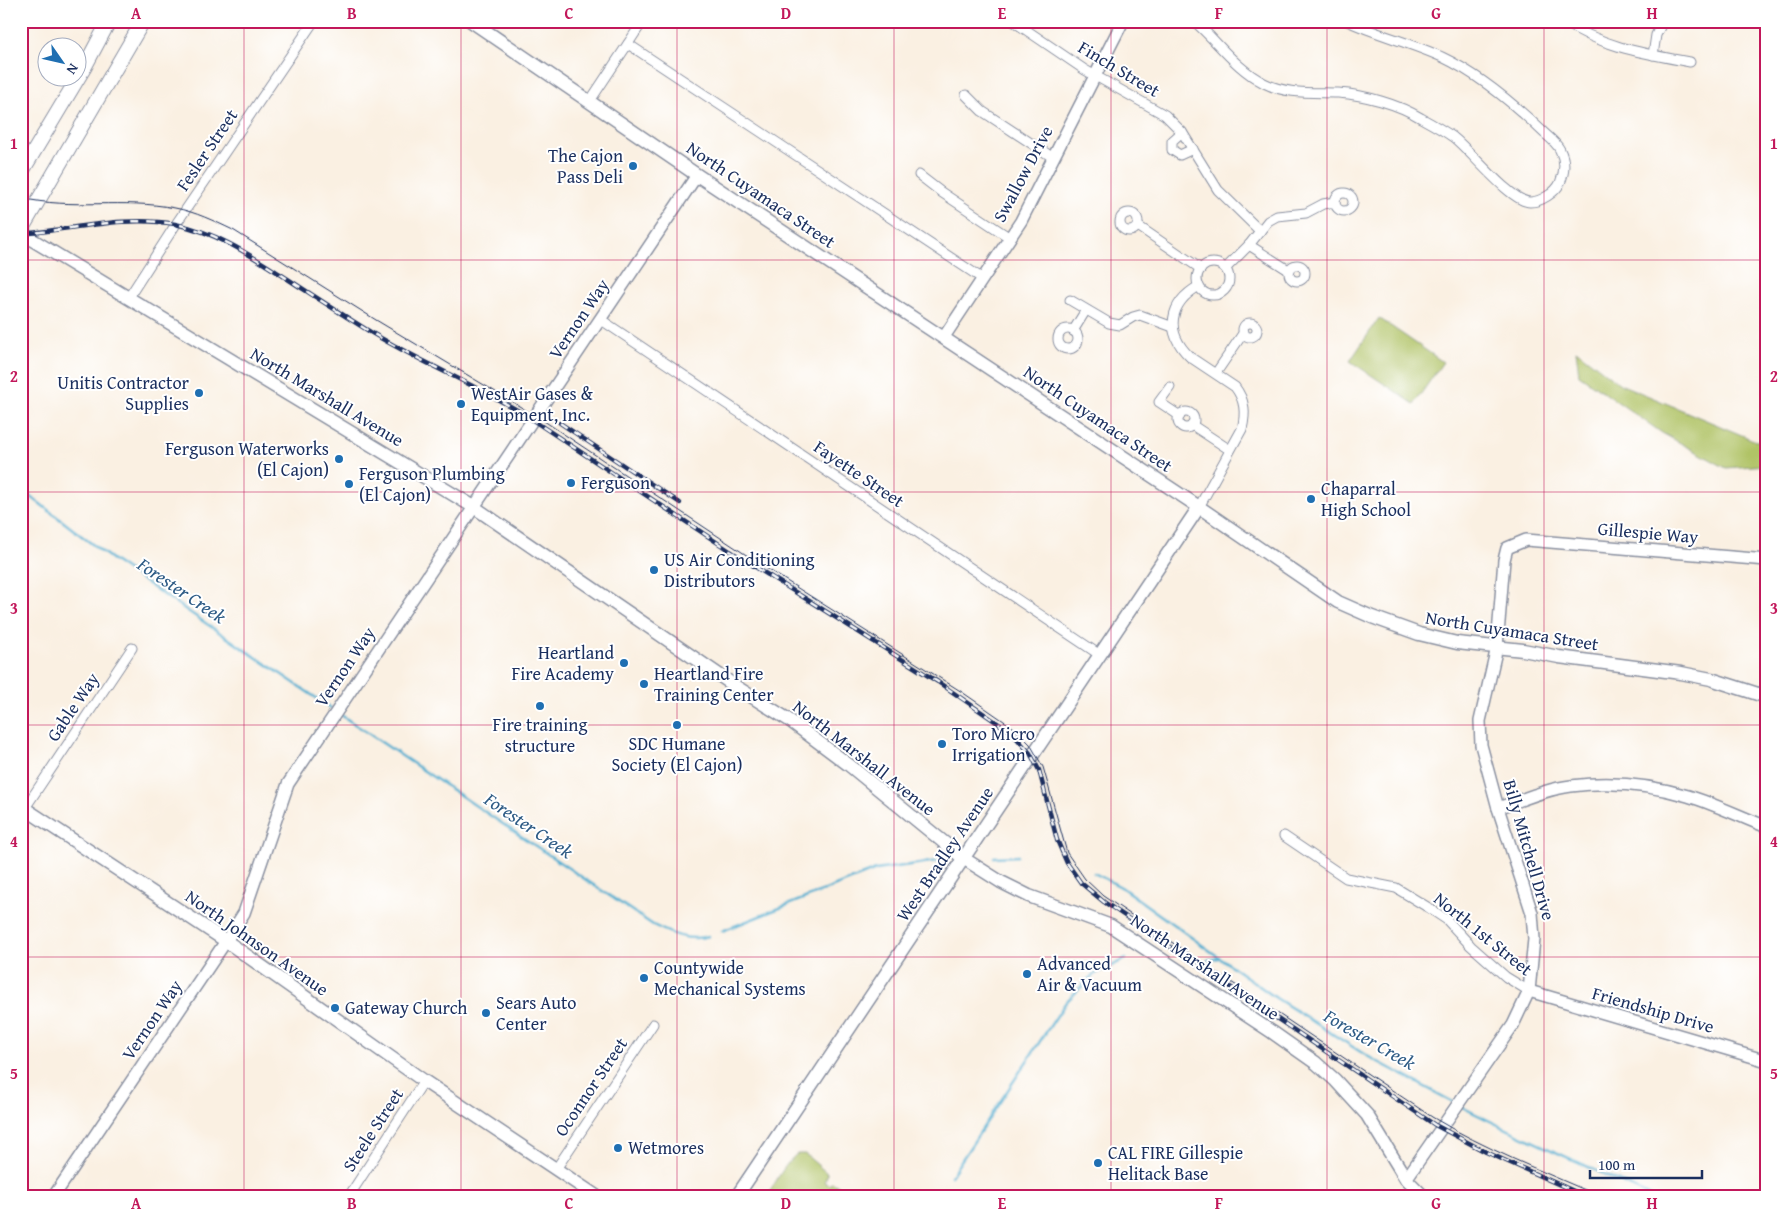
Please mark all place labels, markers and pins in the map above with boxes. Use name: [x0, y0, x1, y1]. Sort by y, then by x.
place label: The Cajon Pass Deli: [548, 142, 623, 190]
marker: The Cajon Pass Deli: [627, 160, 639, 172]
place label: Unitis Contractor Supplies: [57, 369, 190, 417]
place label: WestAir Gases & Equipment, Inc.: [471, 380, 594, 428]
marker: Unitis Contractor Supplies: [193, 387, 205, 399]
marker: WestAir Gases & Equipment, Inc.: [455, 398, 467, 410]
place label: Ferguson Waterworks (El Cajon): [165, 435, 329, 483]
marker: Ferguson Waterworks (El Cajon): [333, 453, 345, 465]
place label: Ferguson Plumbing (El Cajon): [359, 460, 505, 508]
place label: Ferguson: [581, 469, 650, 496]
place label: Chaparral High School: [1321, 475, 1411, 523]
marker: Ferguson: [565, 477, 577, 489]
marker: Ferguson Plumbing (El Cajon): [343, 478, 355, 490]
marker: Chaparral High School: [1305, 493, 1317, 505]
place label: US Air Conditioning Distributors: [664, 546, 815, 594]
marker: US Air Conditioning Distributors: [648, 564, 660, 576]
place label: Heartland Fire Academy: [511, 639, 614, 687]
marker: Heartland Fire Academy: [618, 657, 630, 669]
place label: Heartland Fire Training Center: [654, 660, 774, 708]
marker: Heartland Fire Training Center: [638, 678, 650, 690]
marker: Fire training structure: [534, 700, 546, 712]
place label: Fire training structure: [493, 711, 587, 759]
marker: SDC Humane Society (El Cajon): [671, 719, 683, 731]
place label: Toro Micro Irrigation: [952, 720, 1035, 768]
place label: SDC Humane Society (El Cajon): [612, 730, 742, 778]
marker: Toro Micro Irrigation: [936, 738, 948, 750]
place label: Advanced Air & Vacuum: [1037, 950, 1142, 998]
place label: Countywide Mechanical Systems: [654, 954, 806, 1002]
marker: Advanced Air & Vacuum: [1021, 968, 1033, 980]
marker: Countywide Mechanical Systems: [638, 972, 650, 984]
place label: Sears Auto Center: [496, 989, 576, 1037]
place label: Gateway Church: [345, 994, 467, 1021]
marker: Gateway Church: [329, 1002, 341, 1014]
marker: Sears Auto Center: [480, 1007, 492, 1019]
place label: Wetmores: [628, 1134, 704, 1161]
place label: CAL FIRE Gillespie Helitack Base: [1108, 1139, 1243, 1187]
marker: Wetmores: [612, 1142, 624, 1154]
marker: CAL FIRE Gillespie Helitack Base: [1092, 1157, 1104, 1169]

